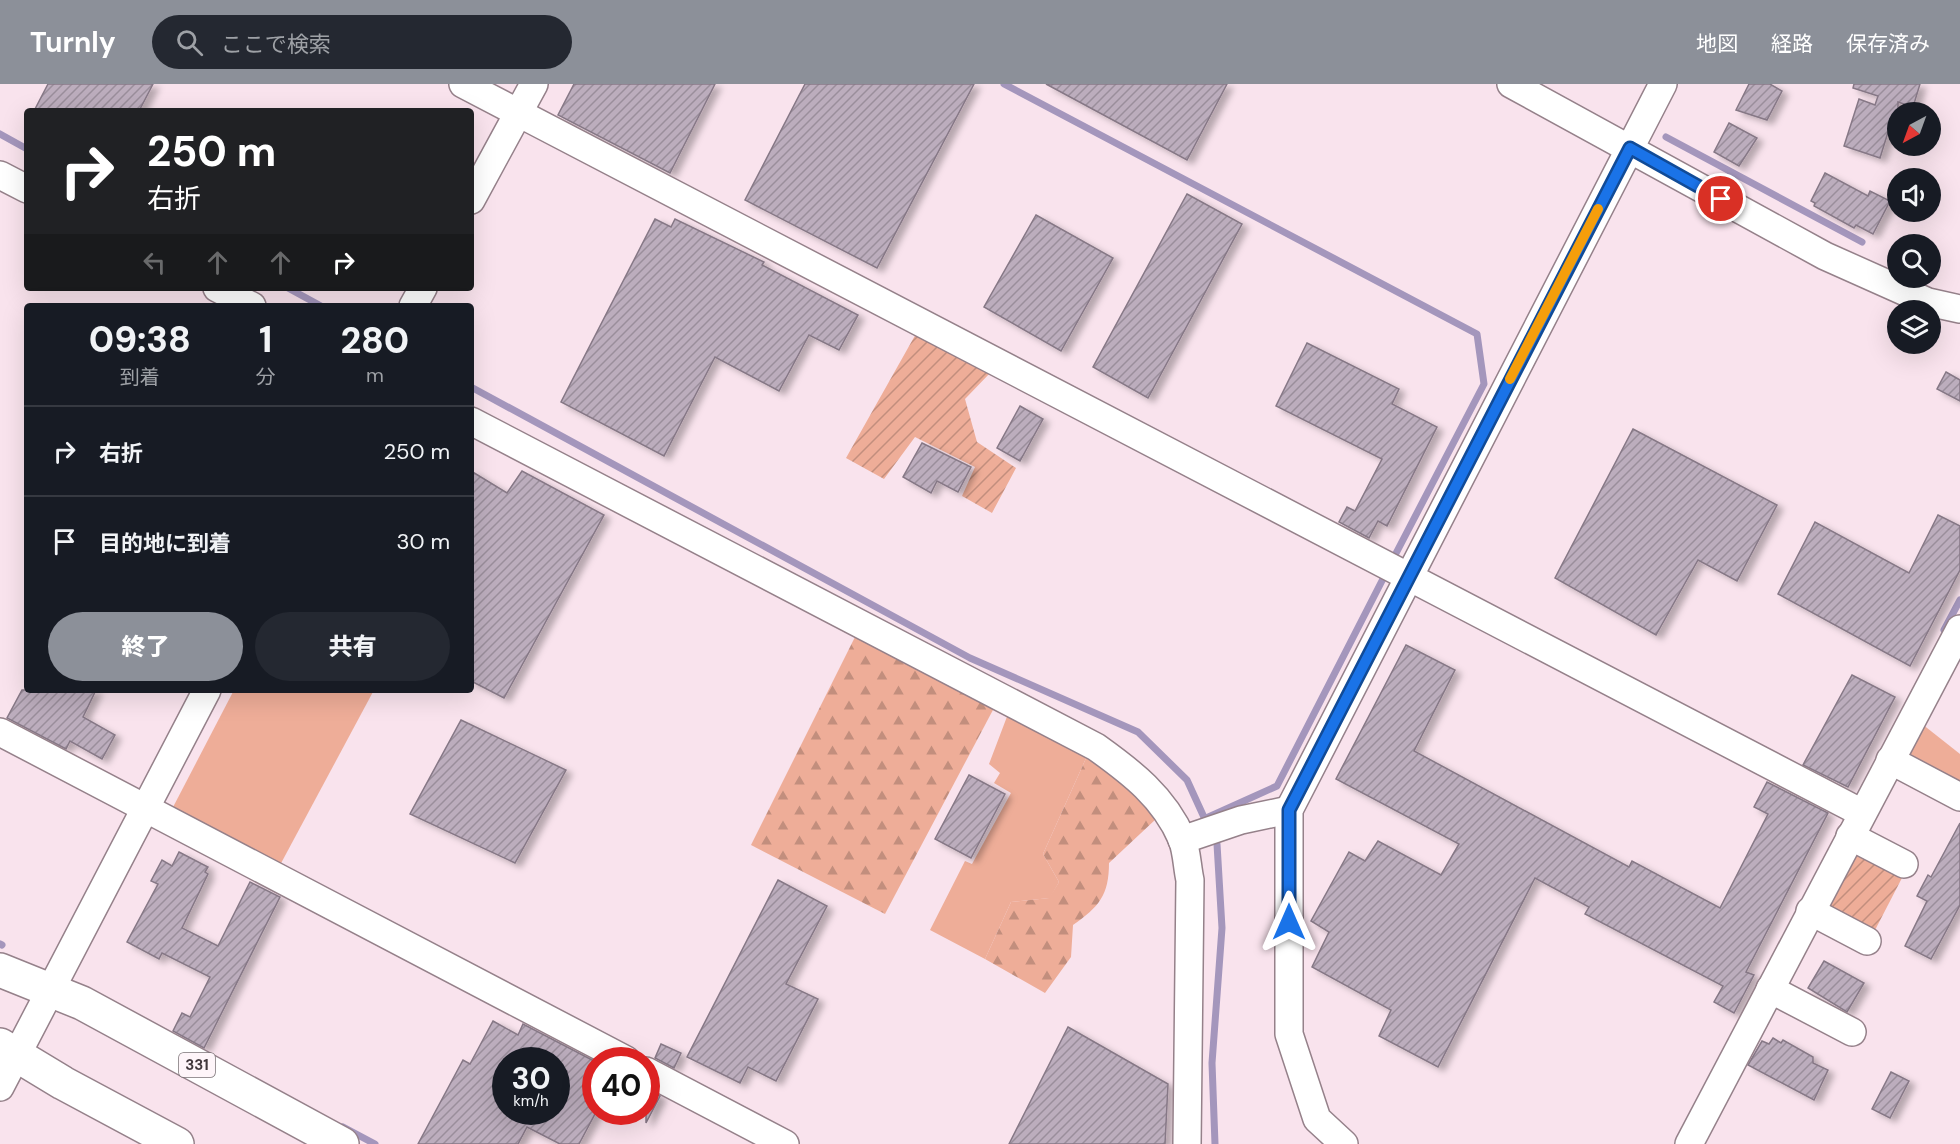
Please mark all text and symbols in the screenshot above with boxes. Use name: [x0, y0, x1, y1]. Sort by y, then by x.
search box: [152, 15, 572, 69]
text: Turnly: [30, 24, 116, 61]
icon: search: [173, 26, 206, 59]
text: ここで検索: [221, 30, 331, 59]
text: 地図: [1696, 30, 1738, 58]
text: 経路: [1771, 30, 1813, 58]
text: 保存済み: [1846, 30, 1930, 58]
north arrow: [1887, 102, 1941, 156]
map controls: [1887, 102, 1941, 354]
text: 250 m: [147, 124, 276, 179]
icon: right: [48, 132, 126, 210]
button: sound: [1887, 168, 1941, 222]
pin: [1695, 173, 1746, 224]
text: 右折: [147, 181, 201, 216]
icon: arrive: [1704, 182, 1737, 215]
button: search: [1887, 234, 1941, 288]
icon: left: [138, 246, 171, 279]
icon: ahead: [201, 246, 234, 279]
icon: ahead: [264, 246, 297, 279]
icon: right: [327, 246, 360, 279]
button: layers: [1887, 300, 1941, 354]
text: 09:38: [89, 316, 191, 363]
text: 1: [259, 316, 272, 363]
text: 280: [340, 317, 409, 364]
text: m: [366, 362, 384, 388]
text: 到着: [120, 364, 160, 390]
text: 分: [256, 364, 276, 390]
icon: right: [48, 435, 81, 468]
text: 250 m: [383, 437, 450, 466]
text: 右折: [99, 439, 143, 468]
icon: arrive: [48, 525, 81, 558]
text: 30 m: [396, 527, 450, 556]
text: 目的地に到着: [99, 529, 231, 558]
button: 終了: [48, 612, 243, 681]
button: 共有: [255, 612, 450, 681]
position arrow: [1257, 890, 1321, 954]
speed limit sign: 40: [582, 1047, 660, 1125]
road number: 331: [179, 1053, 215, 1077]
text: 30: [511, 1059, 551, 1098]
text: km/h: [513, 1091, 549, 1111]

